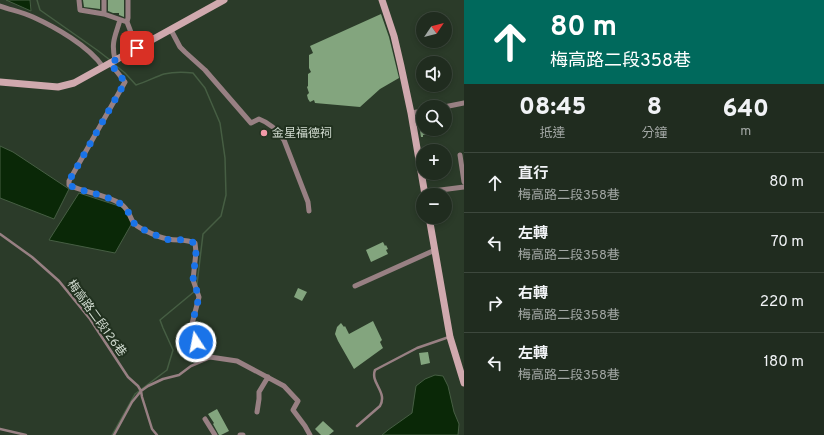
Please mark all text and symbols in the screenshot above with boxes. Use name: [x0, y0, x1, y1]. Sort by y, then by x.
text: 80 m: [550, 10, 617, 46]
north arrow: [416, 12, 452, 48]
map controls: [416, 12, 452, 224]
icon: ahead: [484, 16, 536, 68]
pin: [120, 31, 154, 65]
icon: arrive: [126, 37, 148, 59]
text: 梅高路二段358巷: [550, 50, 691, 73]
button: sound: [416, 56, 452, 92]
text: 08:45: [519, 93, 586, 123]
text: 8: [647, 93, 662, 123]
text: 640: [723, 95, 769, 125]
button: search: [416, 100, 452, 136]
text: m: [740, 124, 751, 140]
place label: 金星福德祠: [272, 126, 332, 142]
text: 抵達: [540, 126, 566, 142]
text: 分鐘: [641, 126, 667, 142]
marker: 金星福德祠: [259, 128, 269, 138]
button: +: [416, 144, 452, 180]
text: 直行: [518, 165, 548, 184]
icon: ahead: [484, 172, 506, 194]
text: 80 m: [769, 173, 804, 192]
button: −: [416, 188, 452, 224]
text: 梅高路二段358巷: [518, 188, 620, 204]
text: 左轉: [518, 225, 548, 244]
icon: left: [484, 232, 506, 254]
text: 70 m: [771, 233, 804, 252]
text: 梅高路二段358巷: [518, 248, 620, 264]
street label: 梅高路二段126巷: [63, 277, 129, 360]
text: 右轉: [518, 285, 548, 304]
icon: right: [484, 292, 506, 314]
text: 220 m: [760, 293, 804, 312]
text: 梅高路二段358巷: [518, 308, 620, 324]
position arrow: [175, 321, 217, 363]
text: 左轉: [518, 345, 548, 364]
icon: left: [484, 352, 506, 374]
text: 180 m: [764, 353, 804, 372]
text: 梅高路二段358巷: [518, 368, 620, 384]

